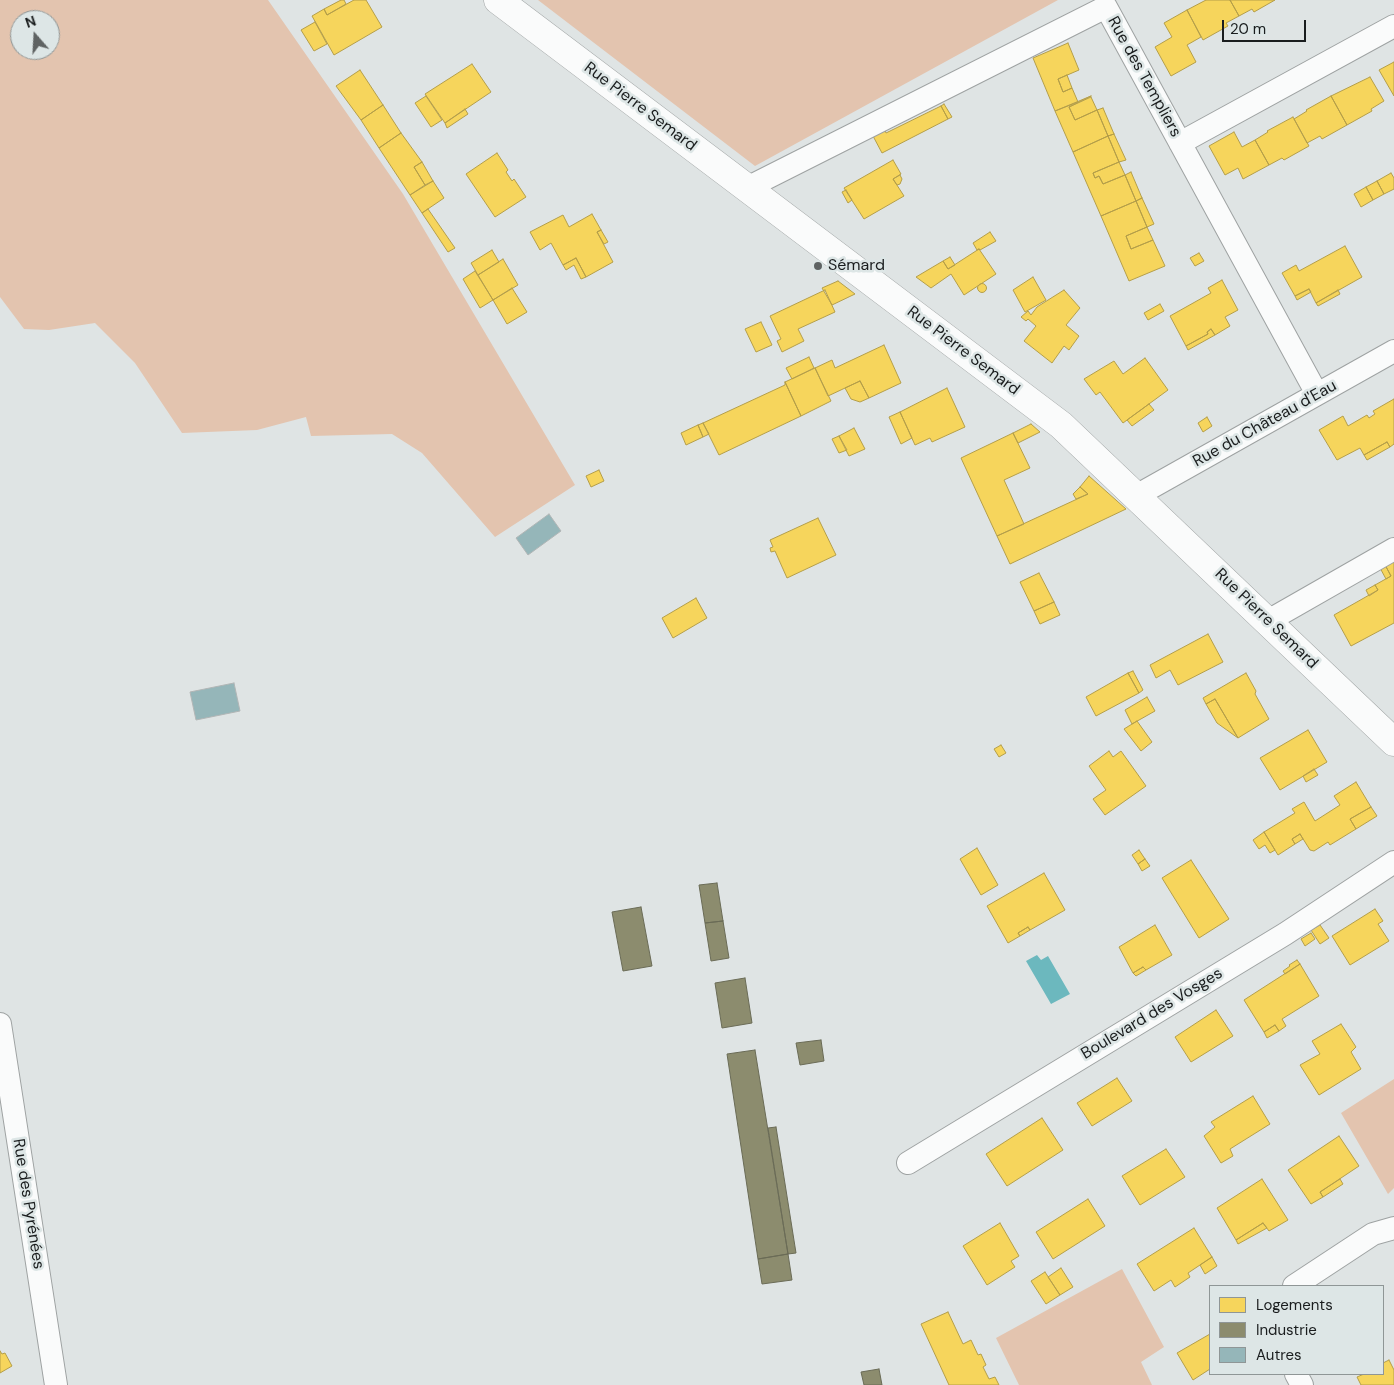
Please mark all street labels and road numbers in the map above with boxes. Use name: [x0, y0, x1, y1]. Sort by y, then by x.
street label: Rue des Templiers: [1103, 13, 1185, 141]
street label: Rue Pierre Semard: [580, 58, 700, 156]
street label: Rue Pierre Semard: [903, 302, 1023, 400]
street label: Rue du Château d'Eau: [1190, 376, 1340, 472]
street label: Rue Pierre Semard: [1210, 565, 1322, 673]
street label: Boulevard des Vosges: [1078, 964, 1226, 1064]
street label: Rue des Pyrénées: [8, 1137, 48, 1271]

